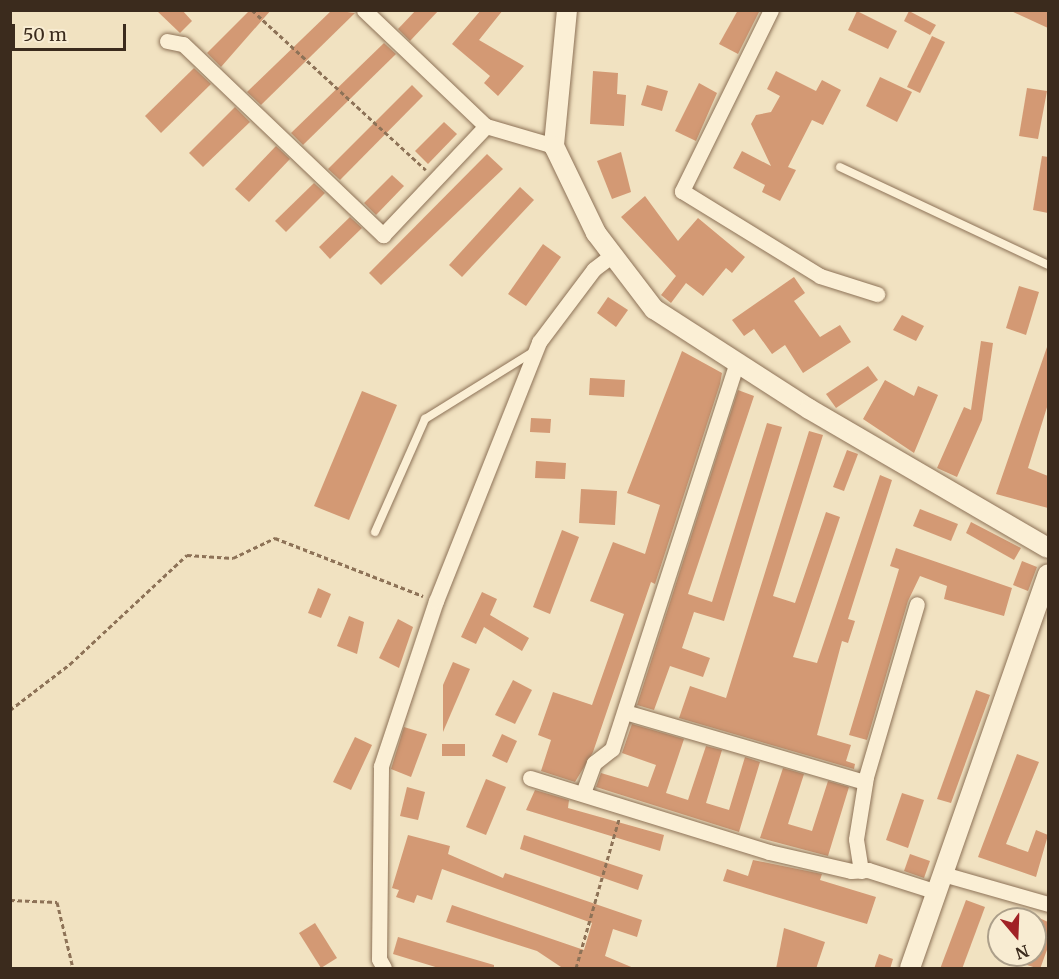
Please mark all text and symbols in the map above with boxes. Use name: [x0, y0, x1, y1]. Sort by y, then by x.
scale bar: [15, 12, 129, 50]
text: 50 m: [23, 23, 67, 46]
north arrow: [987, 907, 1047, 967]
text: N: [1013, 941, 1031, 964]

